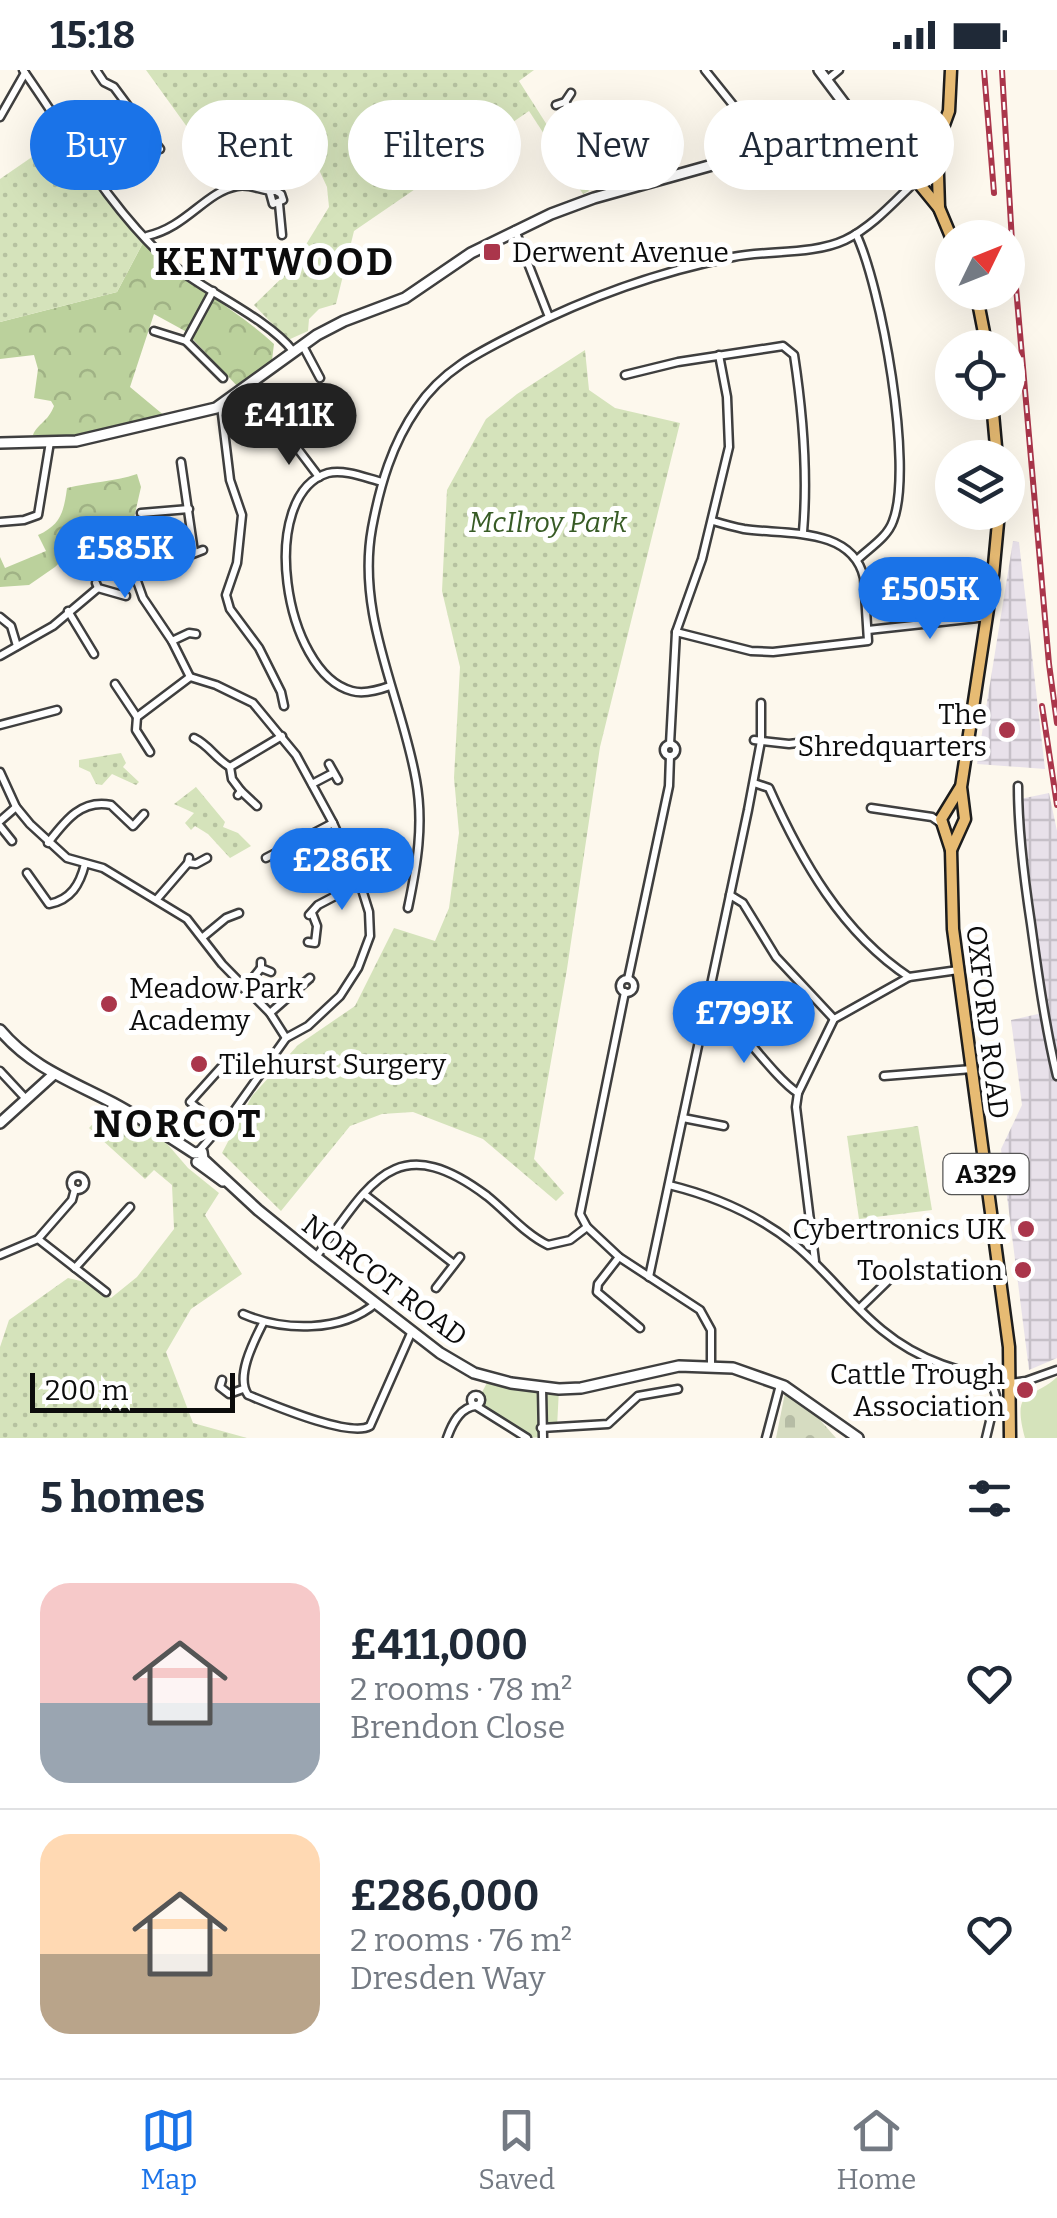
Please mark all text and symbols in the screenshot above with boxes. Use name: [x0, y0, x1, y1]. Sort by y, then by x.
text: 15:18: [50, 12, 135, 58]
chip: Buy: [30, 100, 162, 190]
chip: Rent: [182, 100, 328, 190]
chip: Filters: [348, 100, 521, 190]
chip: New: [541, 100, 684, 190]
chip: Apartment: [704, 100, 954, 190]
north arrow: [935, 220, 1025, 310]
map controls: [935, 220, 1025, 530]
place label: Derwent Avenue: [512, 236, 729, 269]
district label: KENTWOOD: [154, 239, 396, 285]
marker: Derwent Avenue: [481, 241, 503, 263]
button: locate: [935, 330, 1025, 420]
pin: £411K: [219, 383, 359, 468]
text: £411K: [243, 396, 335, 434]
button: layers: [935, 440, 1025, 530]
park label: McIlroy Park: [469, 506, 628, 539]
pin: £585K: [55, 516, 195, 601]
text: £585K: [76, 529, 174, 567]
pin: £505K: [860, 557, 1000, 642]
text: £505K: [880, 570, 980, 608]
place label: The Shredquarters: [797, 698, 987, 763]
marker: The Shredquarters: [996, 719, 1018, 741]
pin: £286K: [272, 828, 412, 913]
text: £286K: [292, 841, 392, 879]
street label: OXFORD ROAD: [959, 923, 1016, 1121]
place label: Meadow Park Academy: [129, 972, 303, 1037]
pin: £799K: [674, 981, 814, 1066]
marker: Meadow Park Academy: [98, 993, 120, 1015]
text: £799K: [695, 994, 793, 1032]
place label: Tilehurst Surgery: [219, 1048, 446, 1081]
marker: Tilehurst Surgery: [188, 1053, 210, 1075]
district label: NORCOT: [93, 1101, 263, 1147]
road number: A329: [944, 1154, 1028, 1194]
street label: NORCOT ROAD: [296, 1208, 474, 1353]
place label: Cybertronics UK: [792, 1213, 1006, 1246]
marker: Cybertronics UK: [1015, 1218, 1037, 1240]
place label: Toolstation: [857, 1254, 1003, 1287]
marker: Toolstation: [1012, 1259, 1034, 1281]
place label: Cattle Trough Association: [830, 1358, 1005, 1423]
scale bar: [30, 1368, 235, 1412]
text: 200 m: [45, 1374, 128, 1407]
marker: Cattle Trough Association: [1014, 1379, 1036, 1401]
icon: filters: [962, 1471, 1017, 1526]
text: 5 homes: [40, 1473, 205, 1523]
text: £411,000: [350, 1620, 528, 1670]
icon: home: [120, 1623, 240, 1743]
icon: heart: [962, 1656, 1017, 1711]
text: 2 rooms · 78 m²: [350, 1670, 572, 1708]
text: Brendon Close: [350, 1708, 565, 1746]
text: £286,000: [350, 1871, 539, 1921]
icon: home: [120, 1874, 240, 1994]
icon: heart: [962, 1907, 1017, 1962]
text: 2 rooms · 76 m²: [350, 1921, 572, 1959]
text: Dresden Way: [350, 1959, 545, 1997]
tab: Map: [141, 2103, 197, 2196]
tab: Saved: [478, 2103, 555, 2196]
tab: Home: [836, 2103, 916, 2196]

